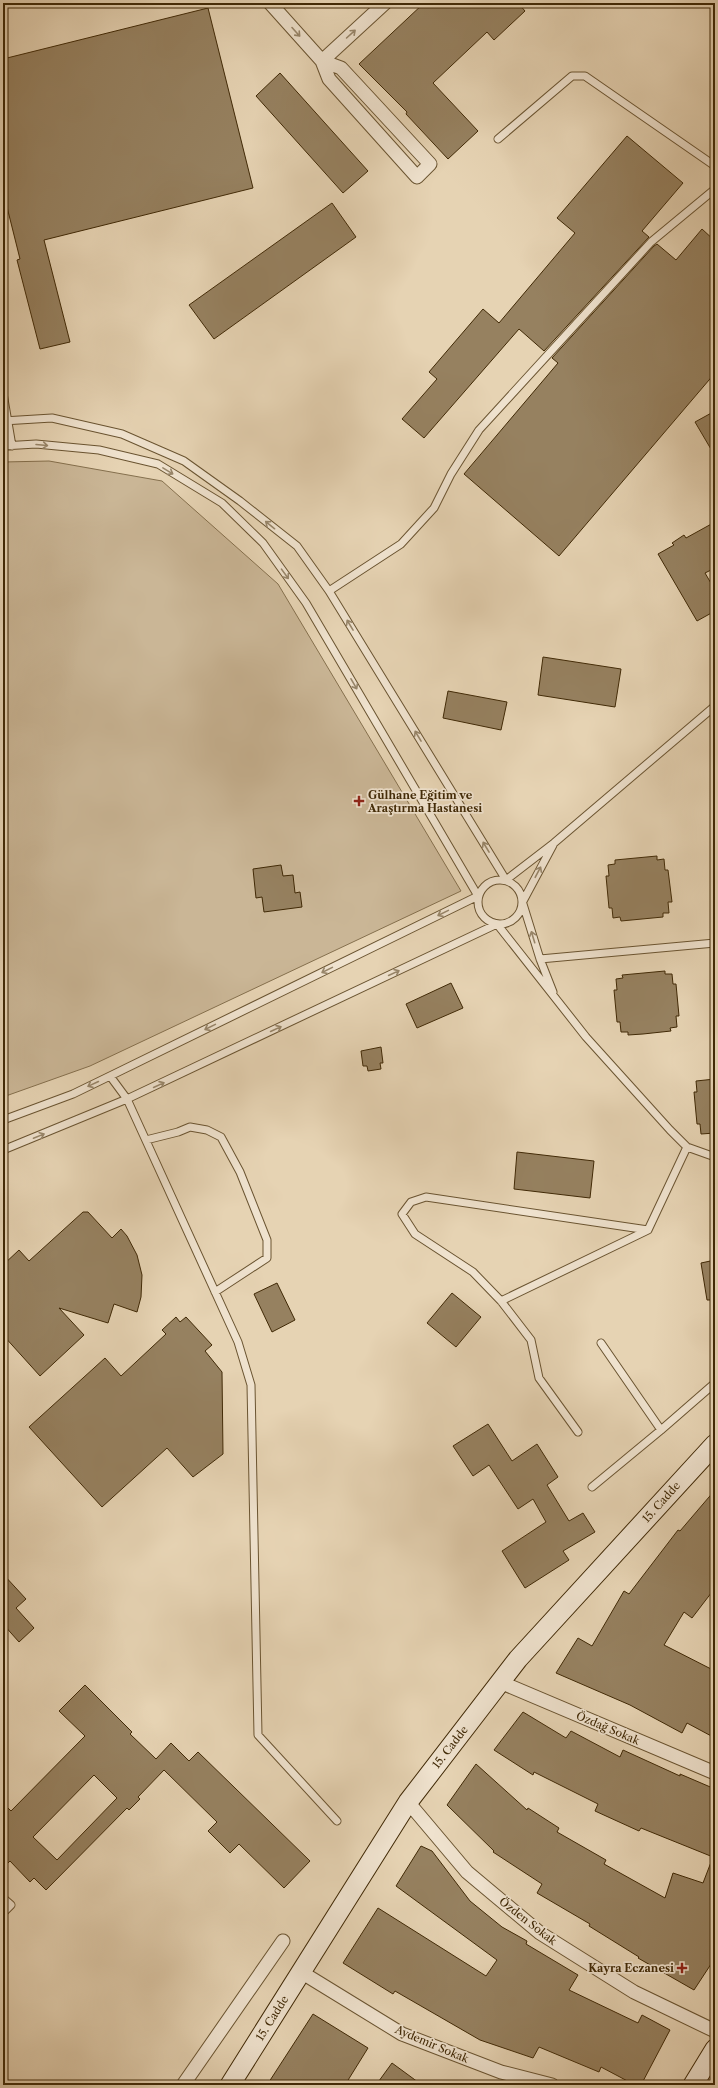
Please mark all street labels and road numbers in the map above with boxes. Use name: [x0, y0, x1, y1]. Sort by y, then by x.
street label: 15. Cadde: [639, 1479, 683, 1525]
street label: Özdağ Sokak: [574, 1707, 643, 1748]
street label: 15. Cadde: [429, 1723, 471, 1771]
street label: Özden Sokak: [496, 1893, 561, 1948]
street label: 15. Cadde: [253, 1993, 291, 2043]
street label: Aydemir Sokak: [392, 2022, 472, 2066]

